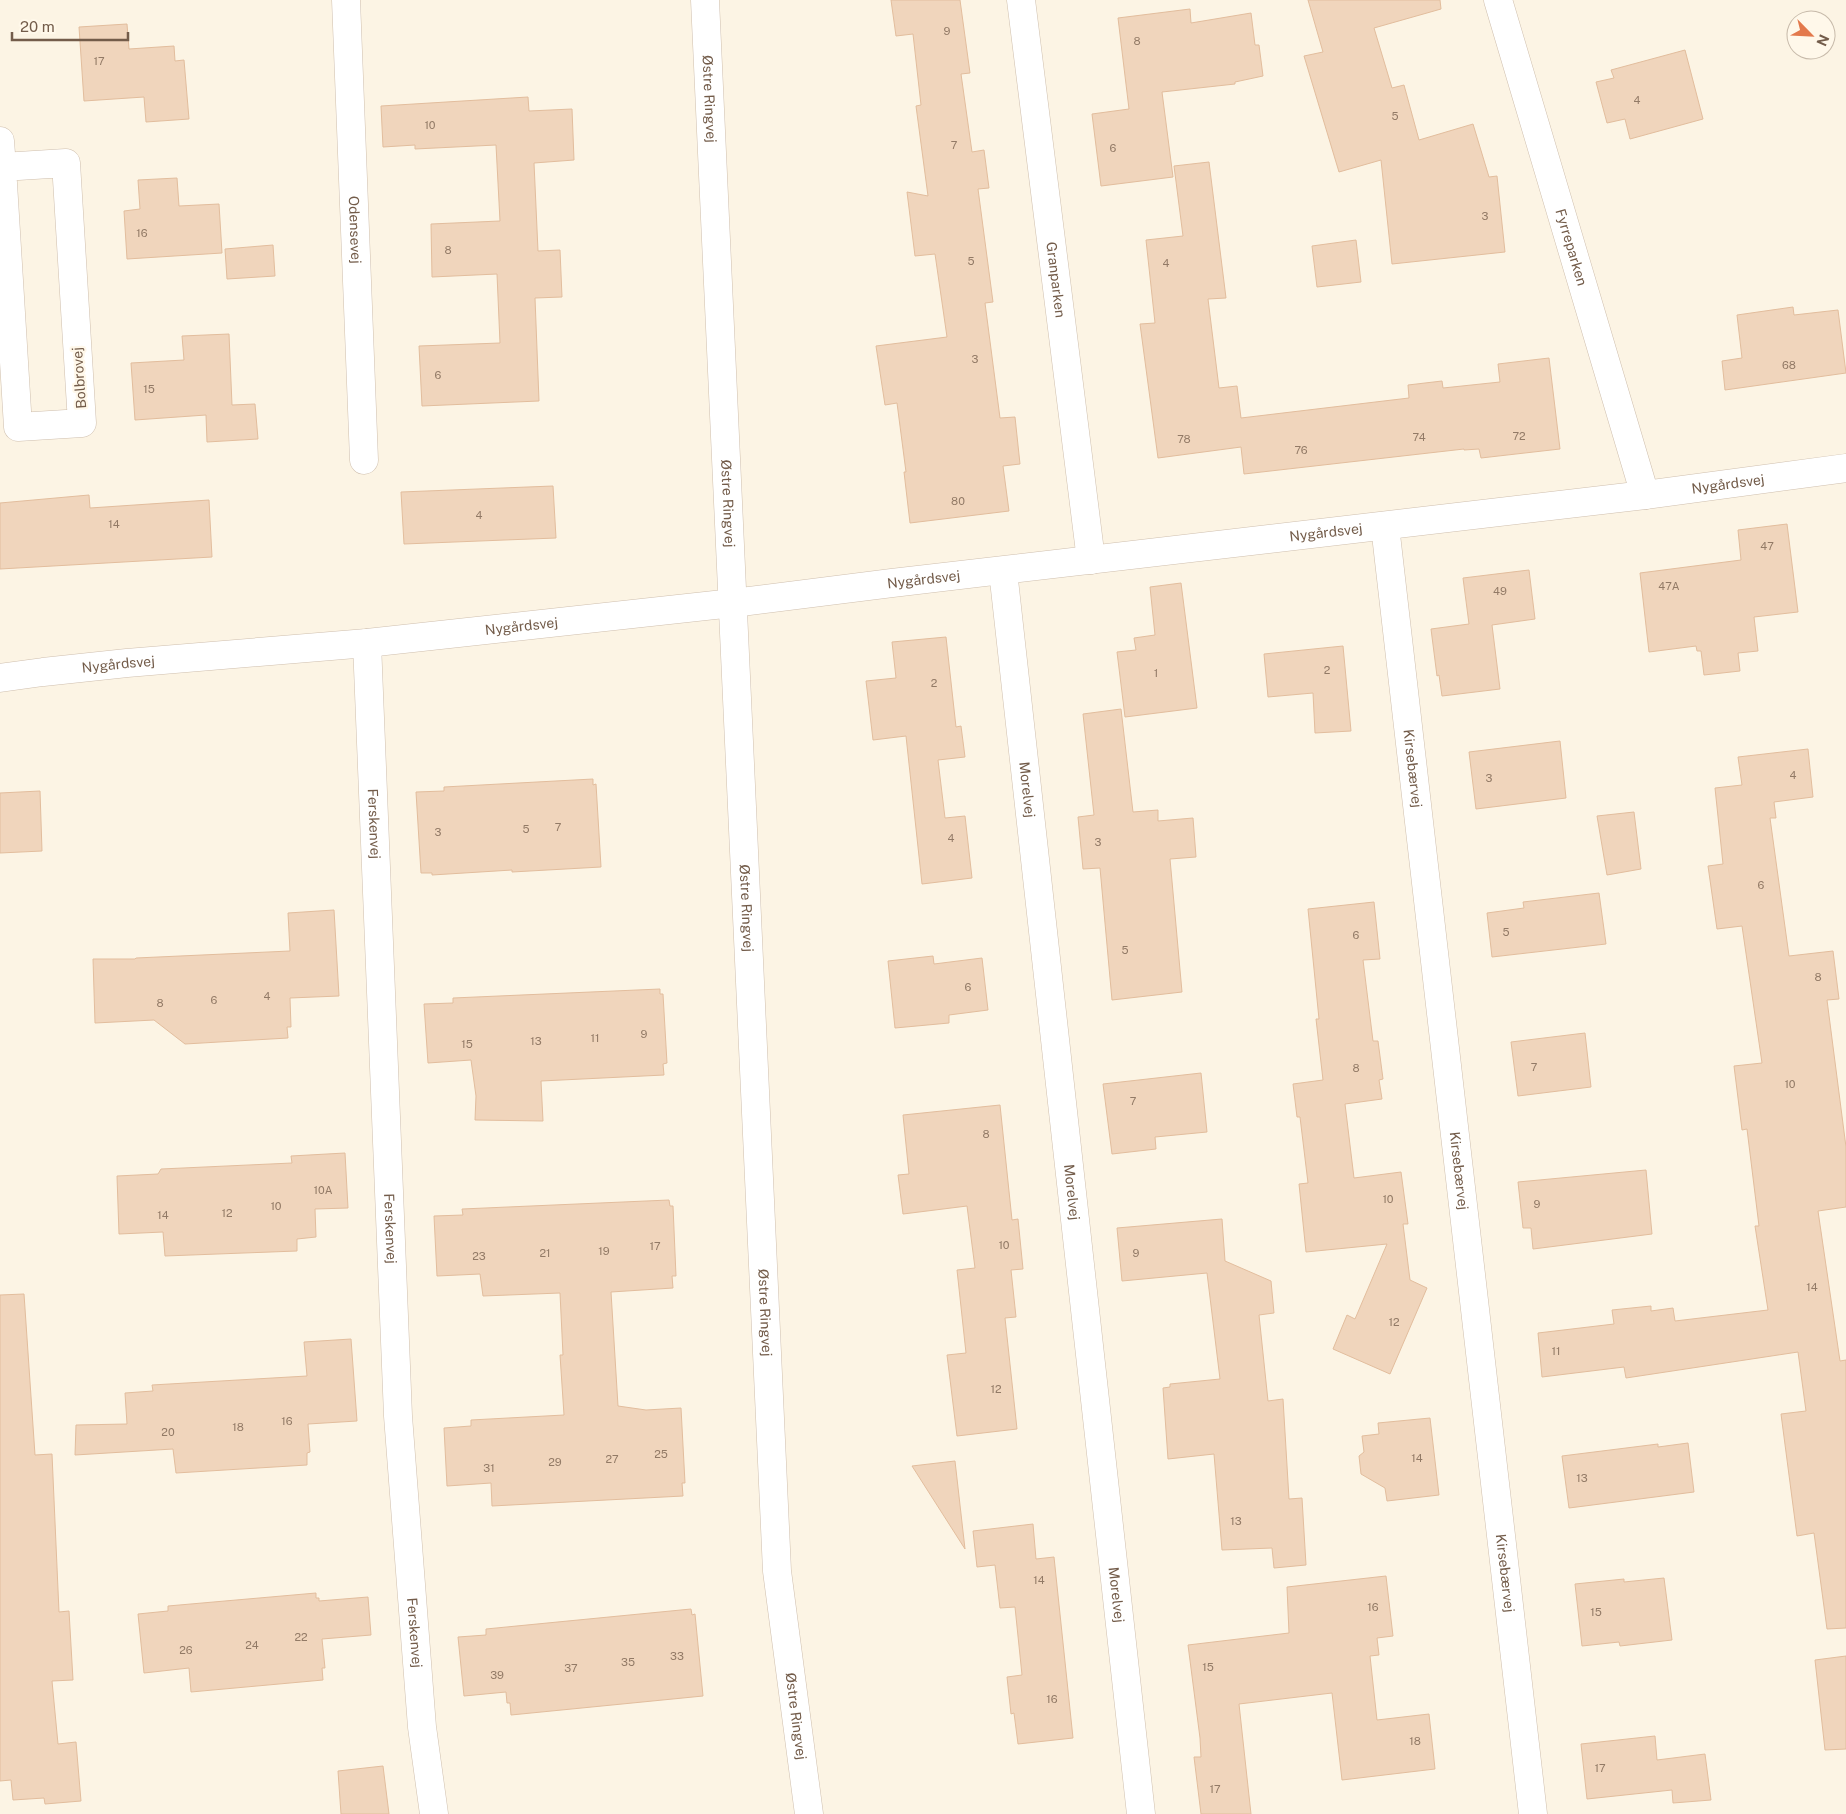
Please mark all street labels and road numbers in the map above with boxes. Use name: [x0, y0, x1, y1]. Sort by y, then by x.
street label: Østre Ringvej: [700, 55, 720, 143]
street label: Odensevej: [346, 196, 364, 264]
street label: Fyrreparken: [1552, 207, 1590, 288]
street label: Granparken: [1043, 241, 1069, 319]
street label: Bolbrovej: [69, 347, 89, 409]
street label: Østre Ringvej: [718, 459, 738, 548]
street label: Nygårdsvej: [1691, 471, 1765, 497]
street label: Nygårdsvej: [1288, 520, 1363, 545]
street label: Nygårdsvej: [886, 567, 961, 592]
street label: Nygårdsvej: [484, 614, 559, 638]
street label: Nygårdsvej: [81, 653, 155, 676]
street label: Kirsebærvej: [1400, 728, 1425, 808]
street label: Morelvej: [1016, 761, 1038, 818]
street label: Ferskenvej: [365, 788, 384, 859]
street label: Østre Ringvej: [737, 864, 757, 952]
street label: Kirsebærvej: [1447, 1131, 1472, 1211]
street label: Morelvej: [1061, 1163, 1083, 1221]
street label: Ferskenvej: [381, 1193, 400, 1264]
street label: Østre Ringvej: [755, 1268, 775, 1357]
street label: Kirsebærvej: [1493, 1533, 1518, 1613]
street label: Morelvej: [1106, 1566, 1128, 1623]
street label: Ferskenvej: [404, 1597, 425, 1668]
street label: Østre Ringvej: [782, 1672, 810, 1761]

